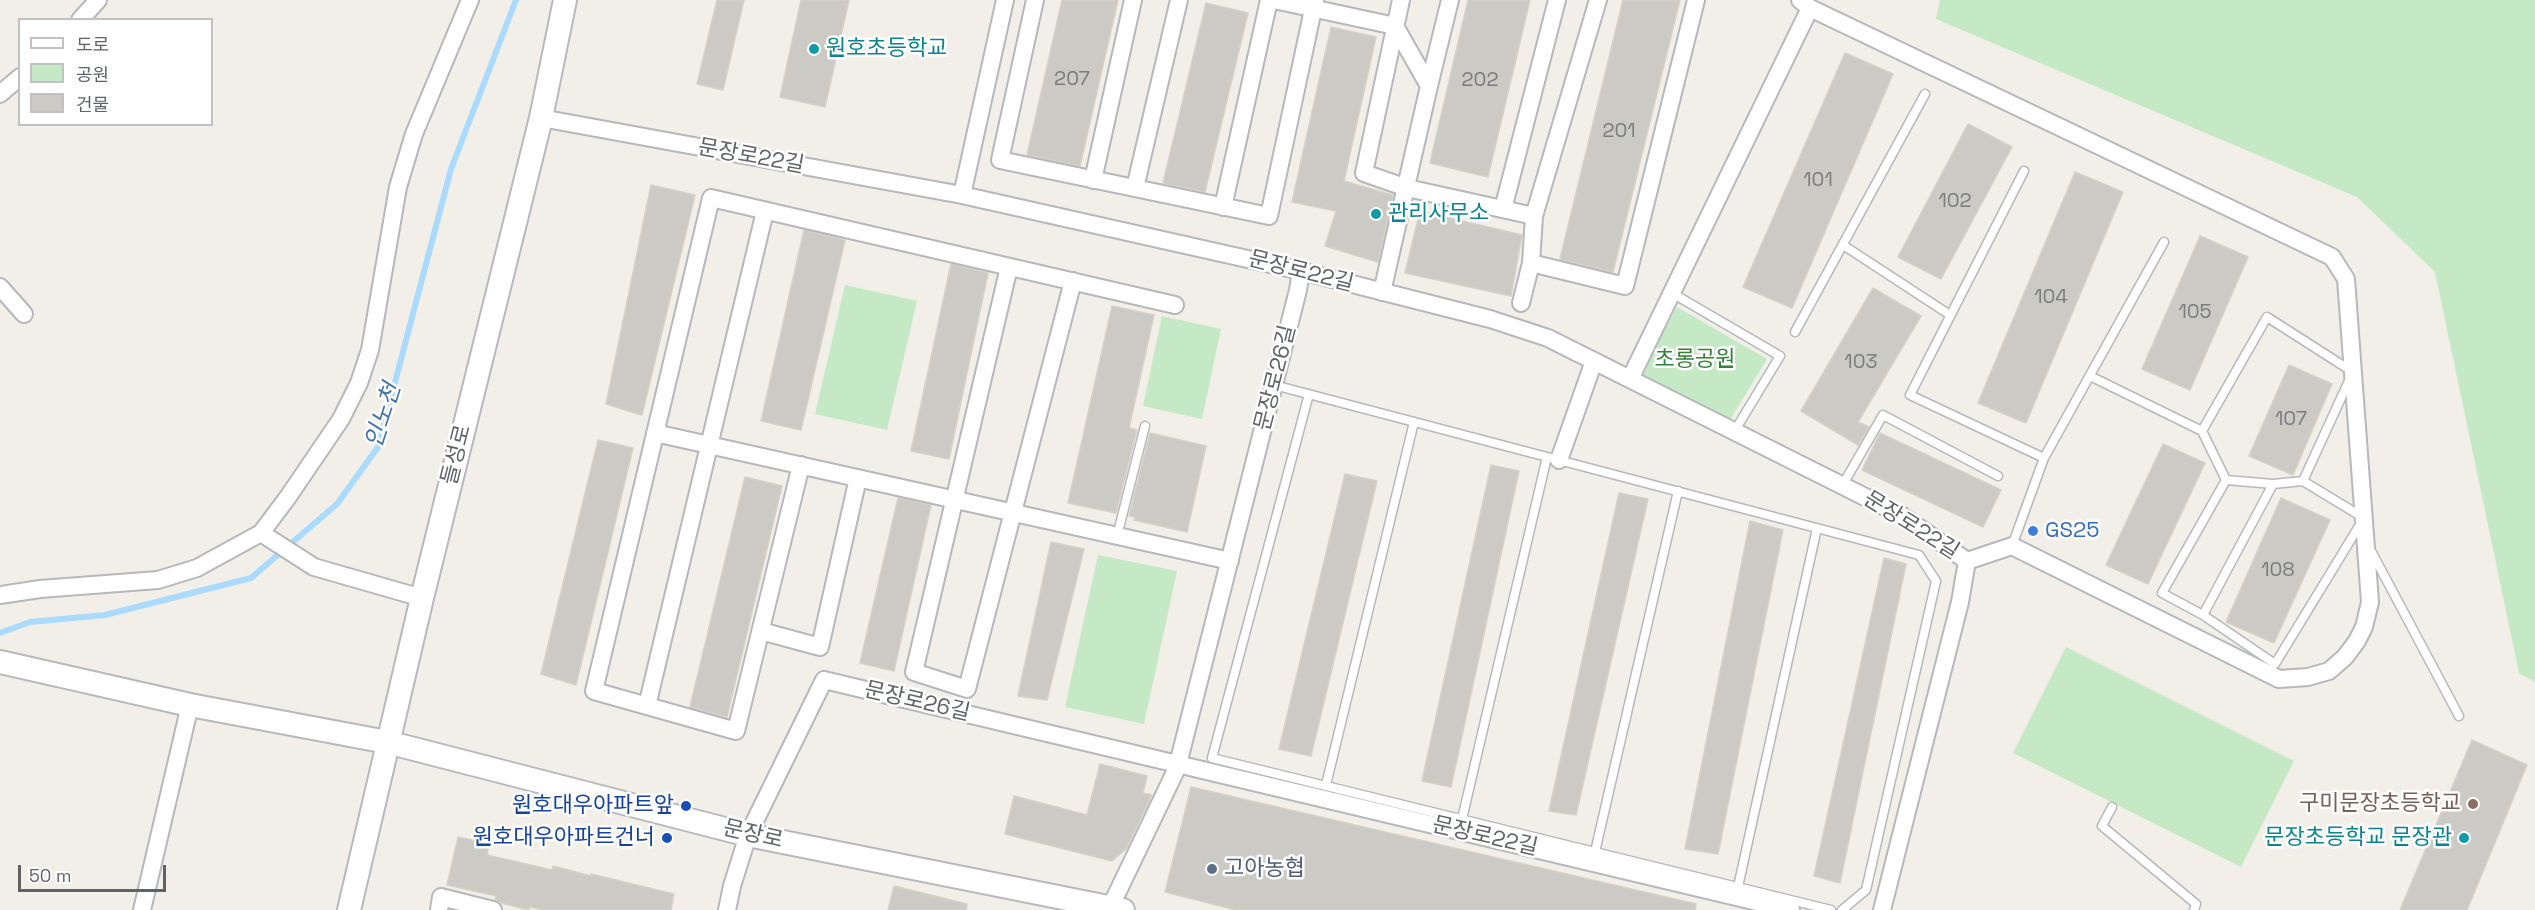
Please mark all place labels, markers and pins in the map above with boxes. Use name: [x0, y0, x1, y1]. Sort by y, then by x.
place label: 원호초등학교: [826, 36, 947, 62]
marker: 원호초등학교: [807, 42, 821, 56]
place label: 관리사무소: [1388, 201, 1489, 227]
marker: 관리사무소: [1369, 207, 1383, 221]
place label: GS25: [2045, 518, 2099, 544]
marker: GS25: [2026, 524, 2040, 538]
place label: 구미문장초등학교: [2299, 791, 2461, 817]
place label: 원호대우아파트앞: [512, 793, 674, 819]
marker: 구미문장초등학교: [2466, 797, 2480, 811]
marker: 원호대우아파트앞: [679, 799, 693, 813]
place label: 원호대우아파트건너: [473, 825, 655, 851]
place label: 문장초등학교 문장관: [2264, 825, 2452, 851]
marker: 원호대우아파트건너: [660, 831, 674, 845]
marker: 문장초등학교 문장관: [2457, 831, 2471, 845]
place label: 고아농협: [1224, 856, 1305, 882]
marker: 고아농협: [1205, 862, 1219, 876]

